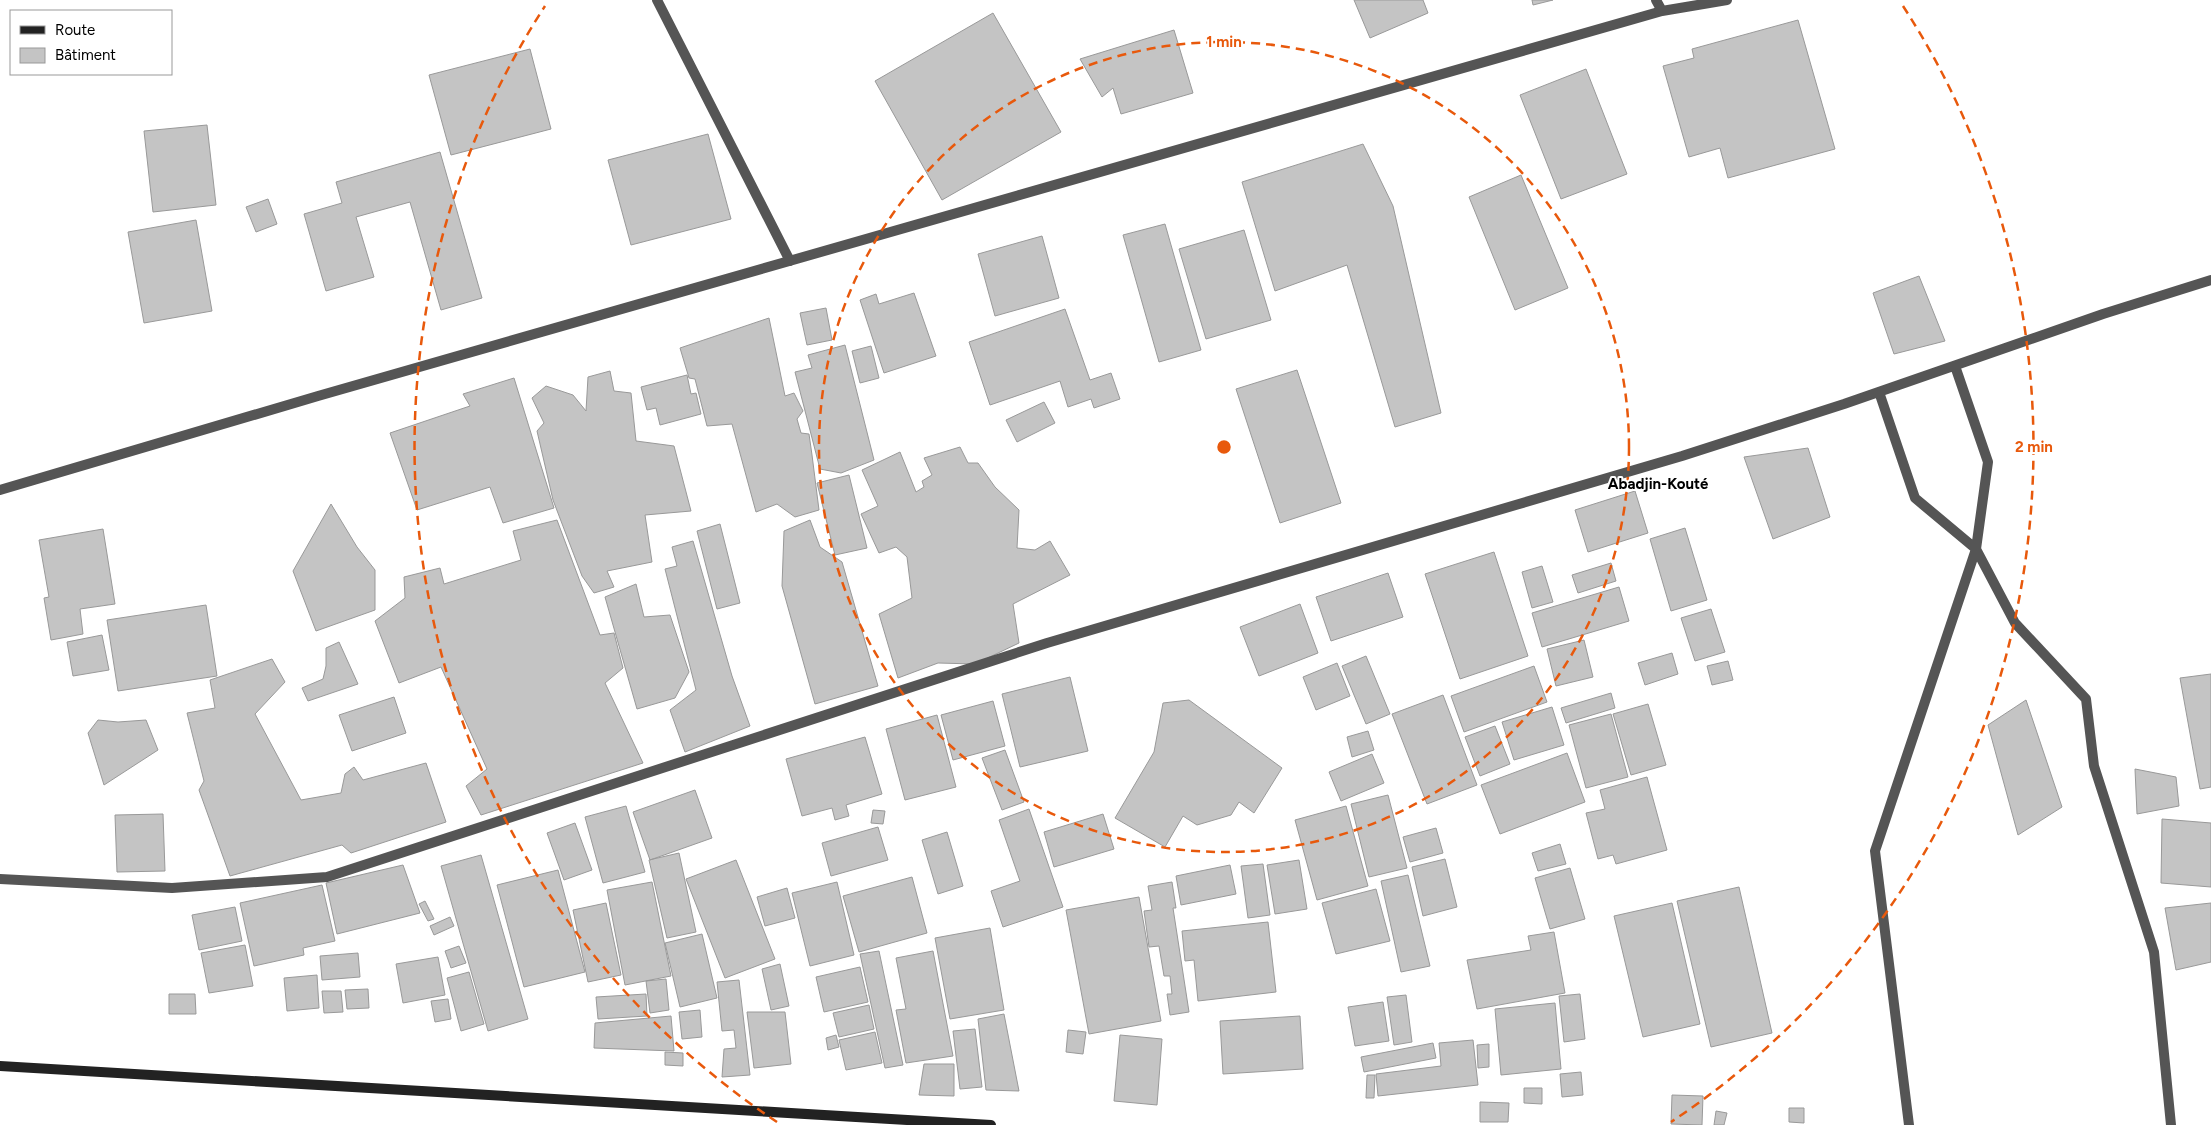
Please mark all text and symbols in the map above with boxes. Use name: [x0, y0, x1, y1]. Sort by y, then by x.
legend: [10, 10, 172, 75]
text: Route: [55, 21, 95, 39]
text: 1 min: [1206, 33, 1242, 51]
text: Bâtiment: [55, 46, 116, 64]
centre of rings: [1215, 438, 1233, 456]
text: 2 min: [2015, 438, 2053, 456]
district label: Abadjin-Kouté: [1608, 475, 1709, 493]

